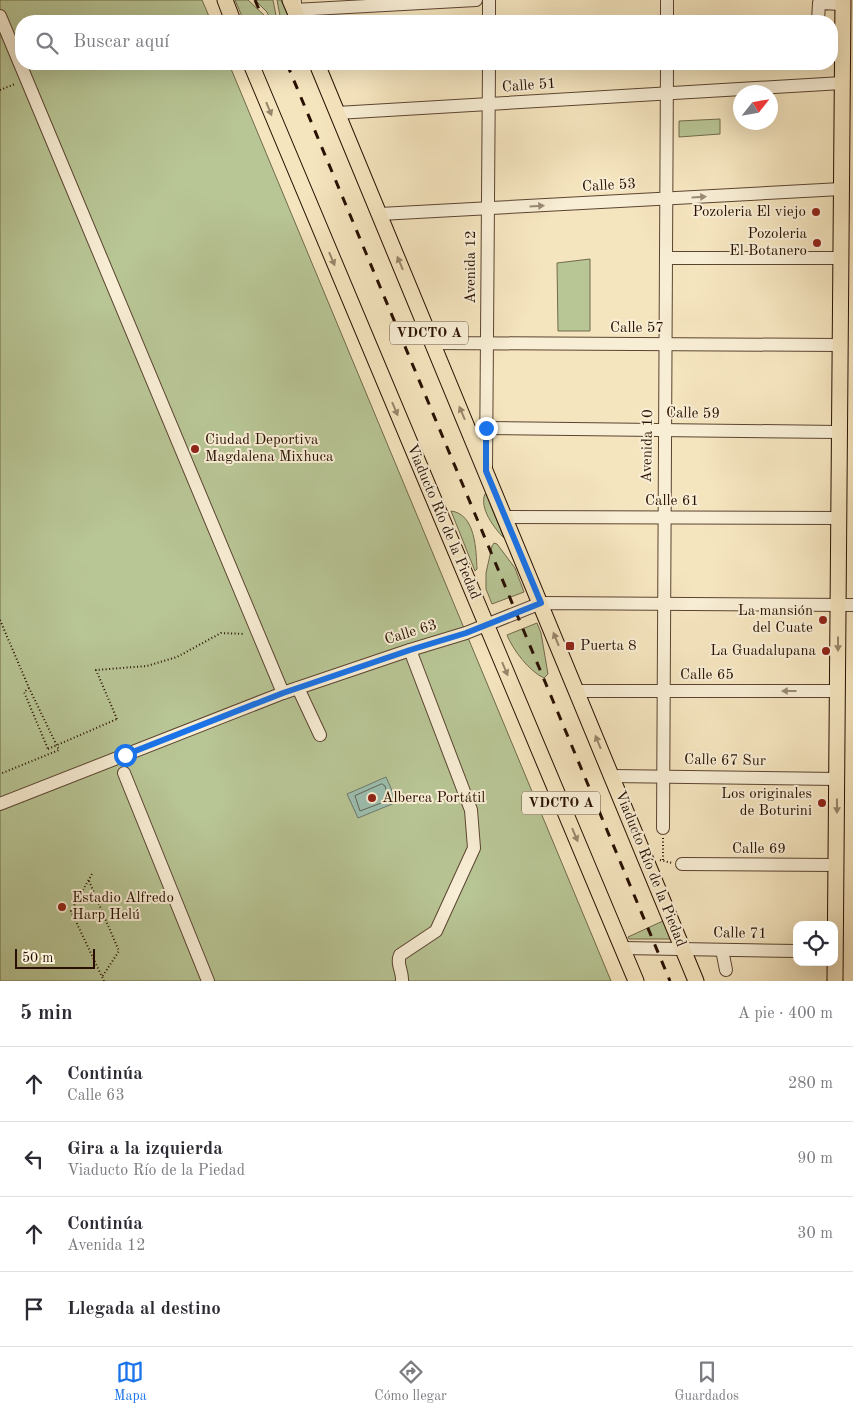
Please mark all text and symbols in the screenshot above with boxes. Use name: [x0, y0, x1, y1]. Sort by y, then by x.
search box: [15, 15, 838, 70]
icon: search: [33, 29, 61, 57]
text: Buscar aquí: [73, 33, 169, 52]
street label: Calle 51: [502, 77, 556, 95]
north arrow: [733, 85, 778, 130]
one-way arrow: [266, 102, 274, 116]
street label: Calle 53: [582, 177, 636, 195]
one-way arrow: [691, 193, 707, 201]
one-way arrow: [529, 202, 545, 210]
place label: Pozoleria El viejo: [693, 205, 806, 220]
marker: Pozoleria El viejo: [810, 206, 822, 218]
place label: Pozoleria El Botanero: [729, 227, 808, 259]
street label: Avenida 12: [464, 230, 479, 304]
marker: Pozoleria El Botanero: [811, 237, 823, 249]
one-way arrow: [328, 252, 336, 267]
one-way arrow: [395, 256, 403, 270]
street label: Calle 57: [610, 321, 664, 336]
road number: VDCTO A: [390, 322, 468, 344]
one-way arrow: [392, 401, 400, 416]
one-way arrow: [458, 406, 466, 420]
street label: Calle 59: [666, 406, 720, 422]
street label: Avenida 10: [640, 409, 656, 483]
route end: [475, 417, 498, 440]
place label: Ciudad Deportiva Magdalena Mixhuca: [205, 433, 334, 465]
street label: Viaducto Río de la Piedad: [403, 442, 483, 602]
marker: Ciudad Deportiva Magdalena Mixhuca: [189, 443, 201, 455]
street label: Calle 61: [645, 494, 699, 509]
place label: La mansión del Cuate: [738, 604, 813, 636]
marker: La mansión del Cuate: [817, 614, 829, 626]
street label: Calle 63: [383, 618, 439, 648]
one-way arrow: [552, 631, 560, 646]
one-way arrow: [834, 636, 842, 652]
place label: Puerta 8: [580, 639, 637, 654]
marker: Puerta 8: [564, 640, 576, 652]
place label: La Guadalupana: [710, 644, 817, 659]
marker: La Guadalupana: [820, 645, 832, 657]
one-way arrow: [501, 662, 509, 676]
street label: Calle 65: [680, 668, 734, 683]
one-way arrow: [780, 687, 796, 695]
one-way arrow: [594, 735, 602, 749]
route start: [114, 744, 137, 767]
street label: Calle 67 Sur: [684, 753, 766, 769]
place label: Los originales de Boturini: [721, 787, 812, 819]
street label: Viaducto Río de la Piedad: [612, 789, 688, 949]
place label: Alberca Portátil: [382, 791, 485, 806]
road number: VDCTO A: [522, 791, 600, 814]
marker: Alberca Portátil: [366, 792, 378, 804]
marker: Los originales de Boturini: [816, 797, 828, 809]
one-way arrow: [833, 798, 841, 814]
one-way arrow: [571, 828, 579, 842]
street label: Calle 69: [732, 842, 786, 857]
place label: Estadio Alfredo Harp Helú: [72, 891, 174, 923]
marker: Estadio Alfredo Harp Helú: [56, 901, 68, 913]
map controls: [793, 921, 838, 966]
button: locate: [793, 921, 838, 966]
street label: Calle 71: [713, 926, 767, 942]
scale bar: [15, 946, 95, 969]
text: 50 m: [22, 951, 53, 965]
text: 5 min: [20, 1003, 73, 1024]
text: A pie · 400 m: [738, 1006, 833, 1022]
text: Continúa: [67, 1065, 143, 1084]
icon: ahead: [20, 1070, 48, 1098]
text: 280 m: [788, 1076, 833, 1092]
text: Calle 63: [67, 1088, 125, 1104]
text: Gira a la izquierda: [67, 1140, 223, 1159]
icon: left: [20, 1145, 48, 1173]
text: 90 m: [797, 1151, 833, 1167]
text: Viaducto Río de la Piedad: [67, 1163, 245, 1179]
text: Continúa: [67, 1215, 143, 1234]
icon: ahead: [20, 1220, 48, 1248]
text: 30 m: [797, 1226, 833, 1242]
text: Avenida 12: [67, 1238, 146, 1254]
icon: arrive: [20, 1295, 48, 1323]
text: Llegada al destino: [67, 1300, 221, 1319]
tab: Mapa: [114, 1358, 147, 1405]
tab: Cómo llegar: [374, 1358, 447, 1405]
tab: Guardados: [674, 1358, 739, 1405]

